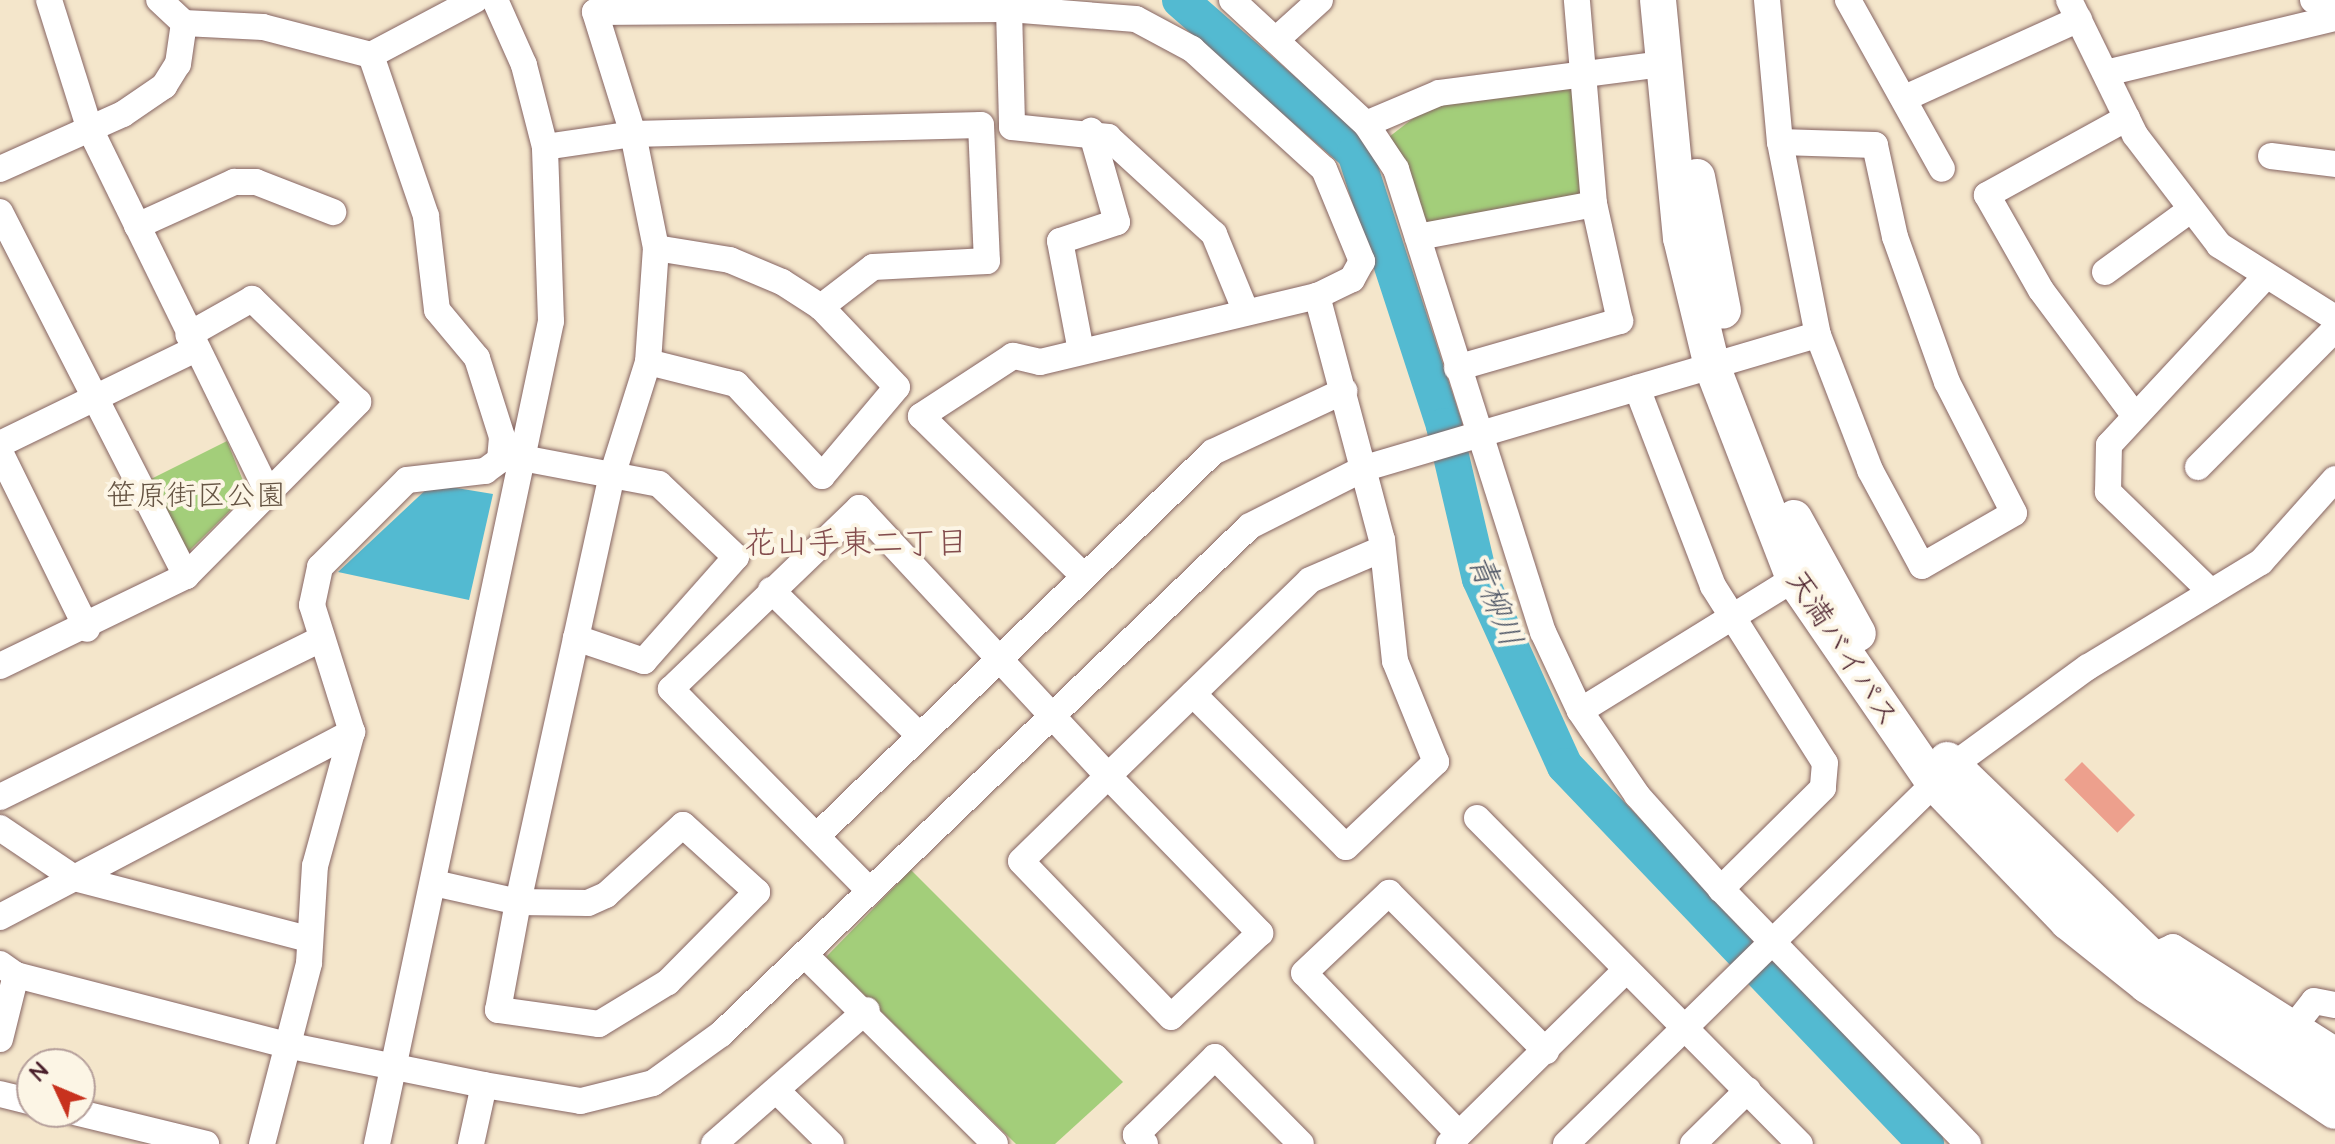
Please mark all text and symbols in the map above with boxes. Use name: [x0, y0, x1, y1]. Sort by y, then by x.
park label: 笹原街区公園: [106, 478, 286, 514]
district label: 花山手東二丁目: [744, 525, 968, 563]
water label: 青柳川: [1459, 549, 1529, 653]
street label: 天満バイパス: [1778, 564, 1906, 734]
north arrow: [16, 1048, 96, 1128]
text: N: [24, 1057, 56, 1088]

